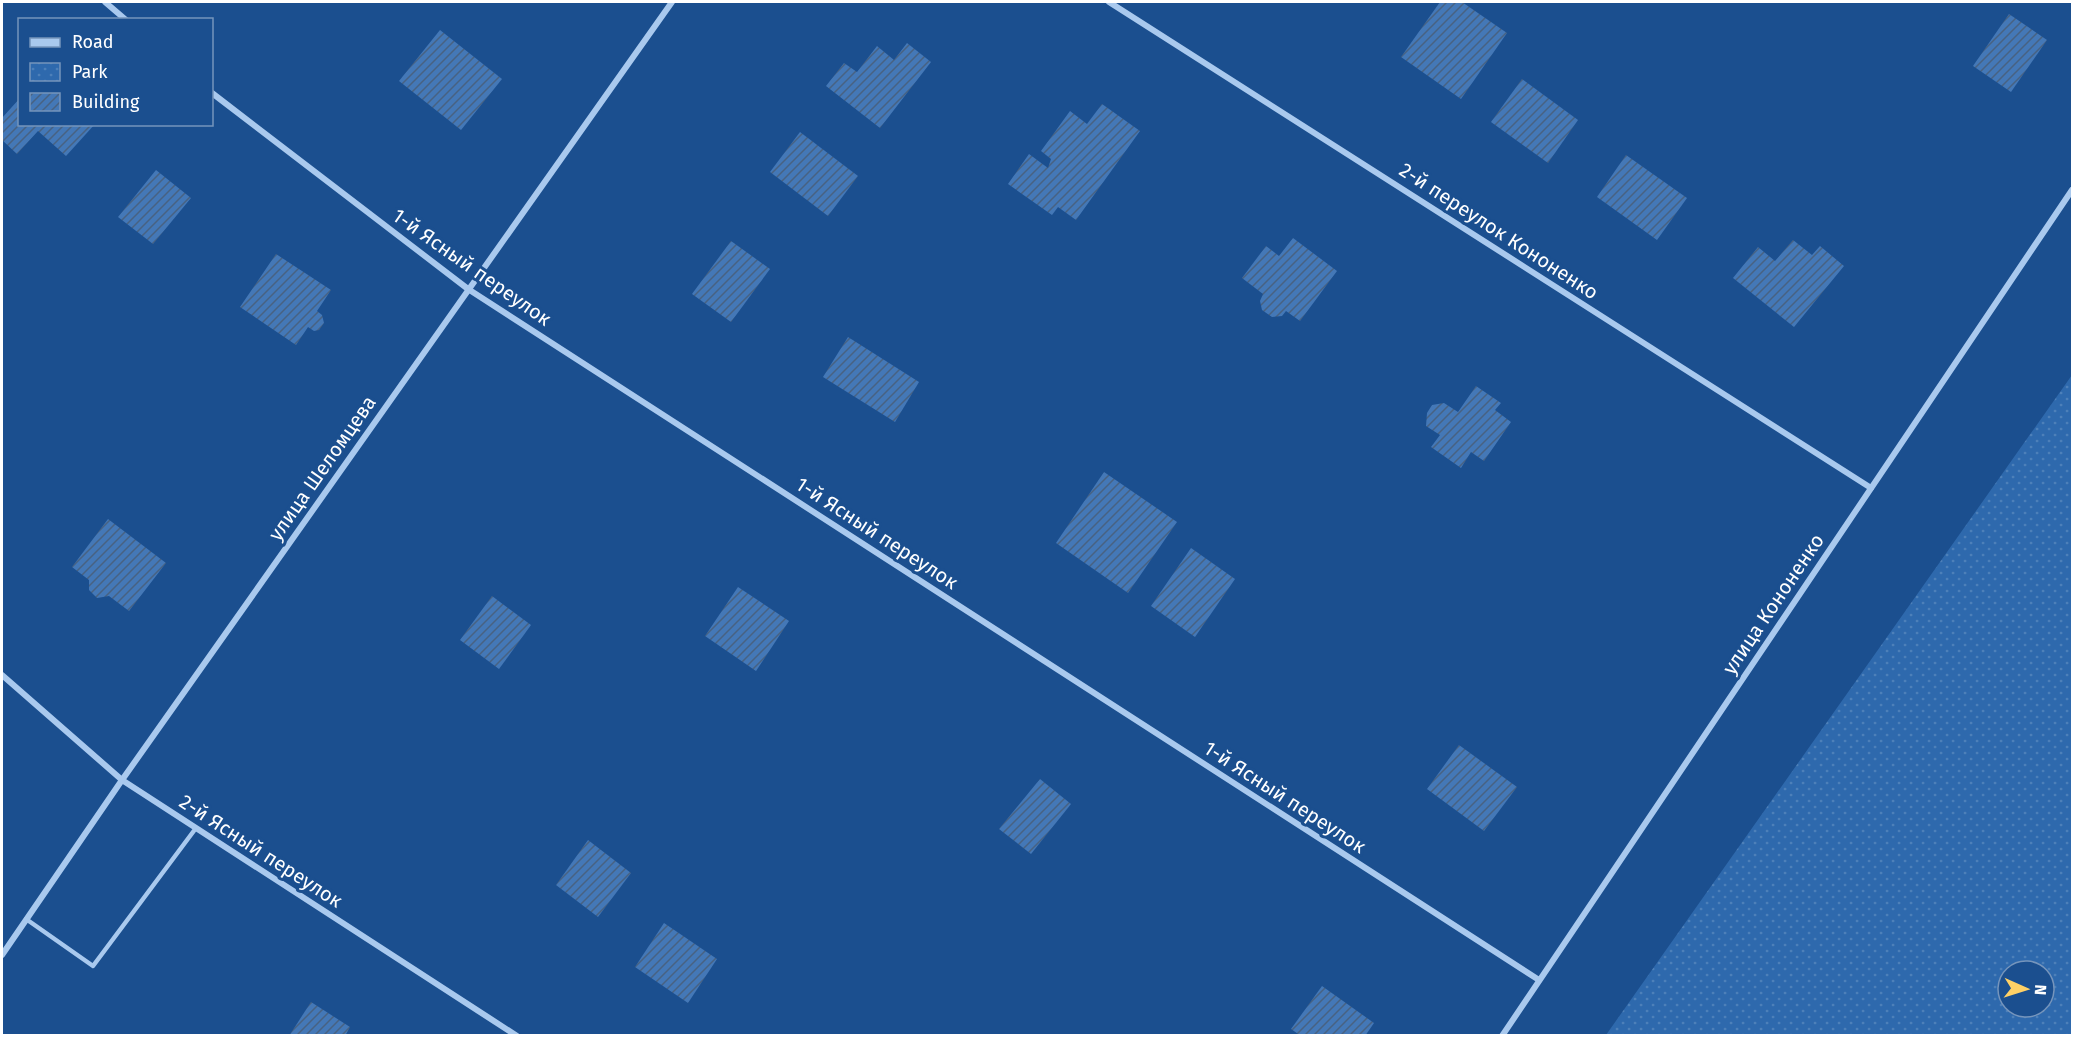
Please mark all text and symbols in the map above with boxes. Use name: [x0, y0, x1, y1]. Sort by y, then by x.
legend: [18, 18, 213, 126]
text: Road: [72, 31, 114, 53]
text: Park: [72, 61, 108, 83]
text: Building: [72, 91, 140, 113]
street label: 2-й переулок Кононенко: [1395, 158, 1603, 304]
street label: 1-й Ясный переулок: [388, 203, 556, 331]
street label: улица Шеломцева: [263, 391, 381, 545]
street label: 1-й Ясный переулок: [792, 472, 963, 595]
street label: улица Кононенко: [1717, 529, 1829, 679]
street label: 1-й Ясный переулок: [1200, 736, 1371, 859]
street label: 2-й Ясный переулок: [175, 789, 347, 913]
north arrow: [1996, 959, 2056, 1019]
text: N: [2031, 984, 2050, 996]

